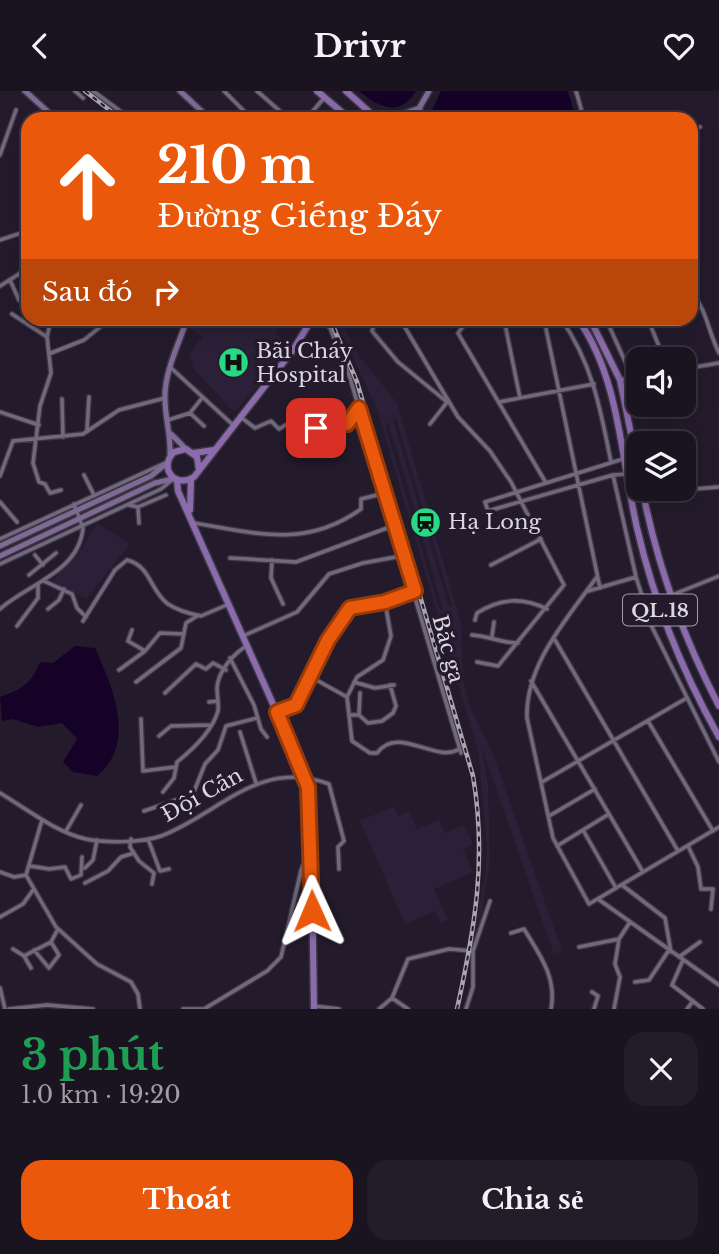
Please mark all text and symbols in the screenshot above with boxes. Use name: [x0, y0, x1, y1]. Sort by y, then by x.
text: Drivr: [313, 26, 406, 66]
icon: back: [21, 27, 59, 65]
icon: heart: [660, 27, 698, 65]
text: 210 m: [157, 135, 315, 196]
icon: ahead: [42, 140, 133, 231]
text: Đường Giếng Đáy: [157, 196, 442, 236]
icon: right: [147, 273, 185, 311]
text: Sau đó: [42, 276, 133, 308]
place label: Bãi Cháy Hospital: [256, 338, 353, 388]
hospital icon: Bãi Cháy Hospital: [216, 346, 250, 380]
map controls: [626, 347, 696, 501]
button: sound: [626, 347, 696, 417]
pin: [286, 398, 346, 458]
icon: arrive: [297, 409, 335, 447]
button: layers: [626, 431, 696, 501]
station icon: Hạ Long: [408, 505, 442, 539]
place label: Hạ Long: [448, 509, 542, 535]
road number: QL.18: [623, 595, 697, 625]
street label: Bắc ga: [426, 612, 470, 686]
street label: Đội Cấn: [157, 762, 247, 828]
position arrow: [275, 874, 349, 948]
text: 3 phút: [21, 1029, 164, 1081]
button: close: [624, 1032, 698, 1106]
text: 1.0 km · 19:20: [21, 1081, 181, 1109]
button: Thoát: [21, 1160, 353, 1240]
button: Chia sẻ: [367, 1160, 698, 1240]

